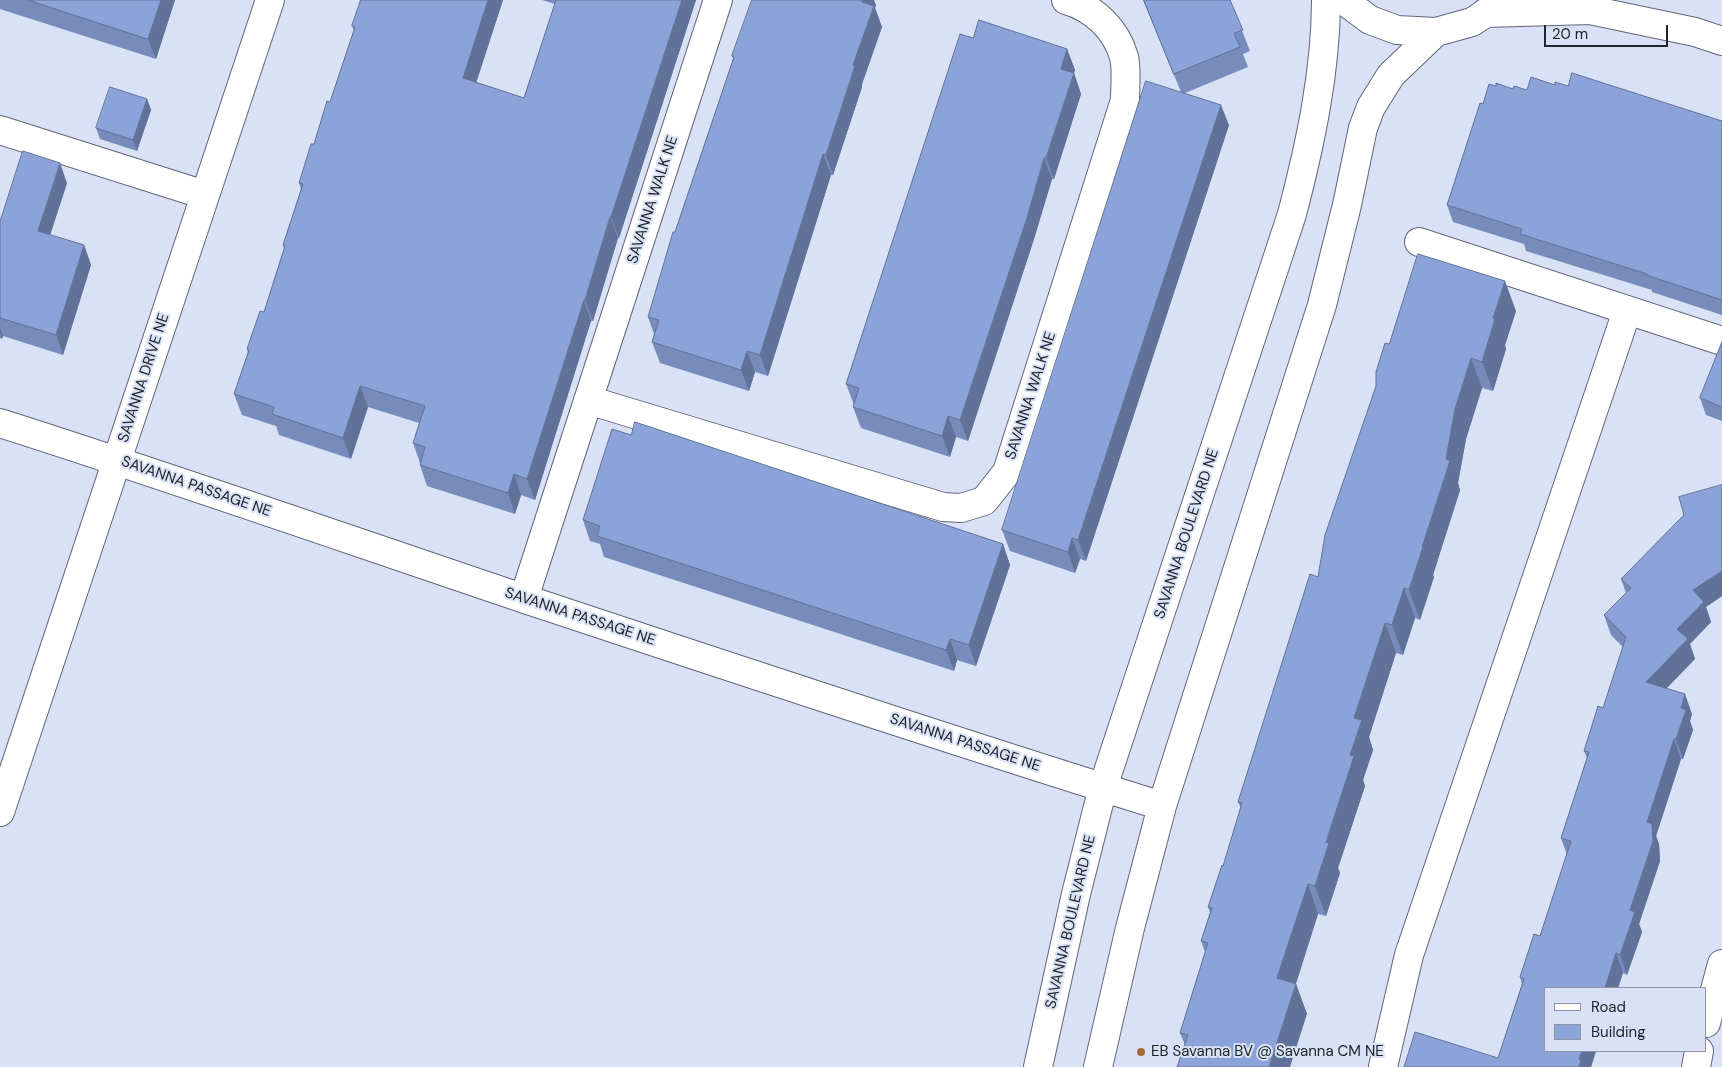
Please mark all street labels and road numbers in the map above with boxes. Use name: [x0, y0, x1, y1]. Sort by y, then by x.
street label: SAVANNA WALK NE: [624, 134, 682, 266]
street label: SAVANNA DRIVE NE: [115, 311, 173, 445]
street label: SAVANNA WALK NE: [1002, 330, 1060, 462]
street label: SAVANNA BOULEVARD NE: [1151, 447, 1223, 621]
street label: SAVANNA PASSAGE NE: [119, 453, 273, 521]
street label: SAVANNA PASSAGE NE: [502, 584, 658, 650]
street label: SAVANNA PASSAGE NE: [887, 710, 1043, 776]
street label: SAVANNA BOULEVARD NE: [1042, 833, 1100, 1011]

